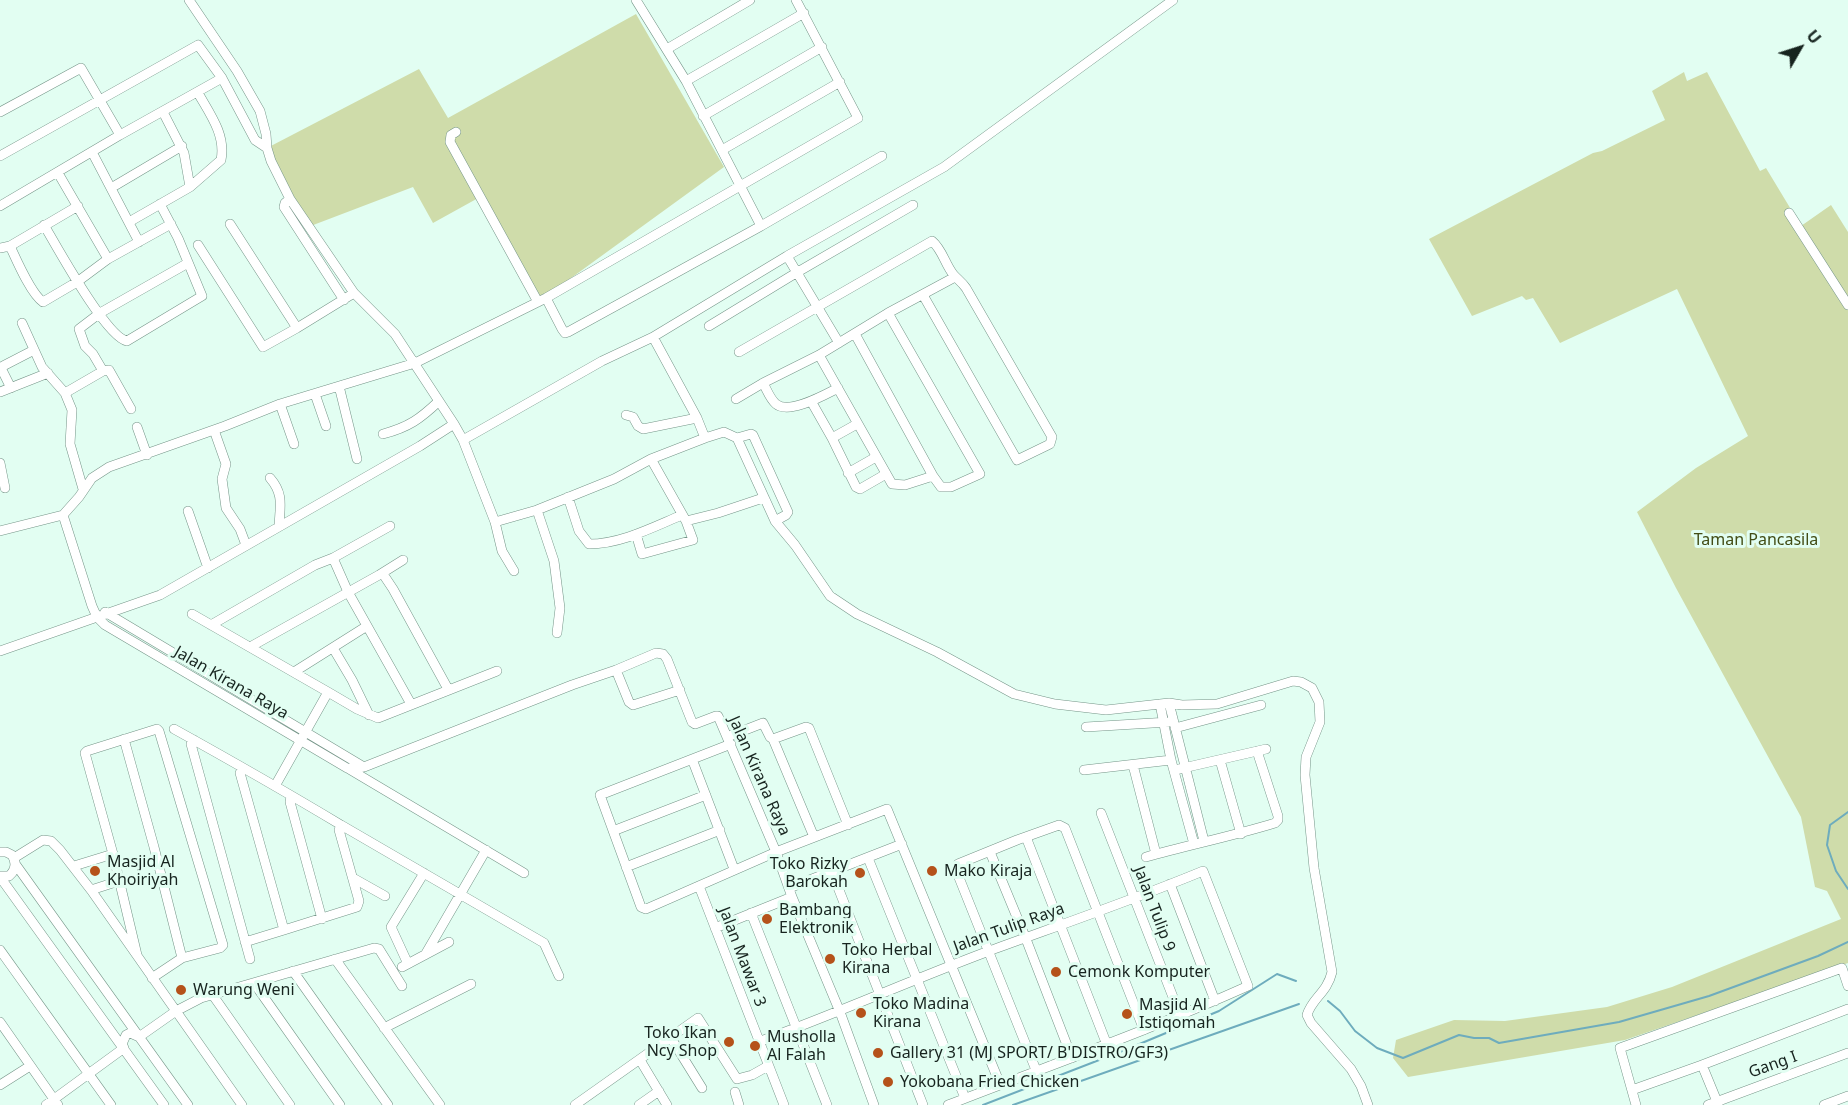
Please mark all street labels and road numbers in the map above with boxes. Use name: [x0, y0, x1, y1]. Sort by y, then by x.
street label: Jalan Kirana Raya: [170, 642, 292, 724]
street label: Jalan Kirana Raya: [724, 713, 794, 839]
street label: Jalan Tulip 9: [1129, 864, 1179, 954]
street label: Jalan Tulip Raya: [951, 899, 1067, 957]
street label: Jalan Mawar 3: [714, 904, 770, 1010]
street label: Gang I: [1746, 1047, 1800, 1083]

